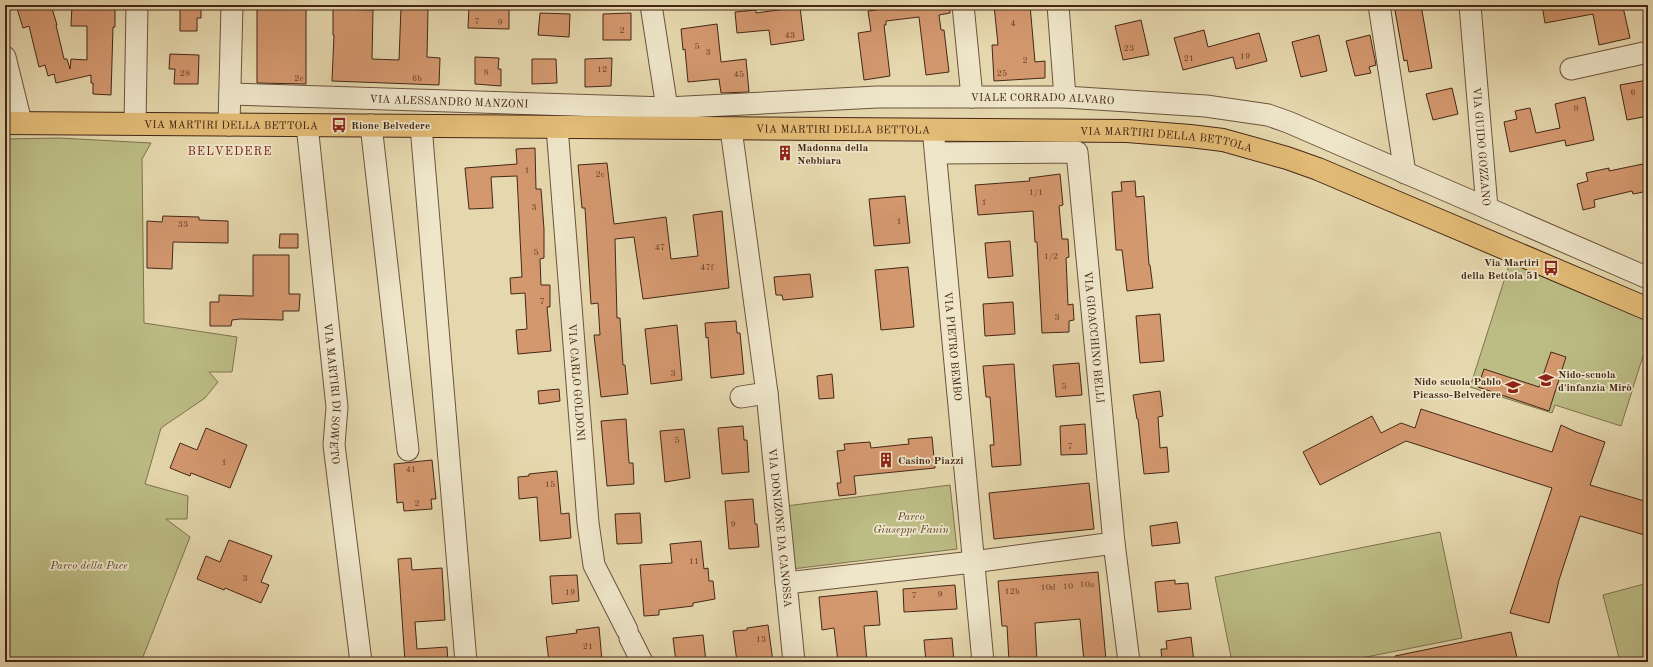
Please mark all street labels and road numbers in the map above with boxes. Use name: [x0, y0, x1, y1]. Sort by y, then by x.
street label: VIA GUIDO GOZZANO: [1470, 87, 1491, 207]
street label: VIALE CORRADO ALVARO: [970, 93, 1115, 107]
street label: VIA ALESSANDRO MANZONI: [369, 94, 529, 111]
street label: VIA MARTIRI DELLA BETTOLA: [144, 120, 319, 132]
street label: VIA MARTIRI DELLA BETTOLA: [756, 124, 931, 137]
street label: VIA MARTIRI DELLA BETTOLA: [1080, 127, 1254, 155]
street label: VIA GIOACCHINO BELLI: [1081, 271, 1105, 404]
street label: VIA PIETRO BEMBO: [941, 291, 963, 402]
street label: VIA MARTIRI DI SOWETO: [321, 322, 341, 465]
street label: VIA CARLO GOLDONI: [565, 323, 586, 441]
street label: VIA DONIZONE DA CANOSSA: [766, 448, 793, 609]

